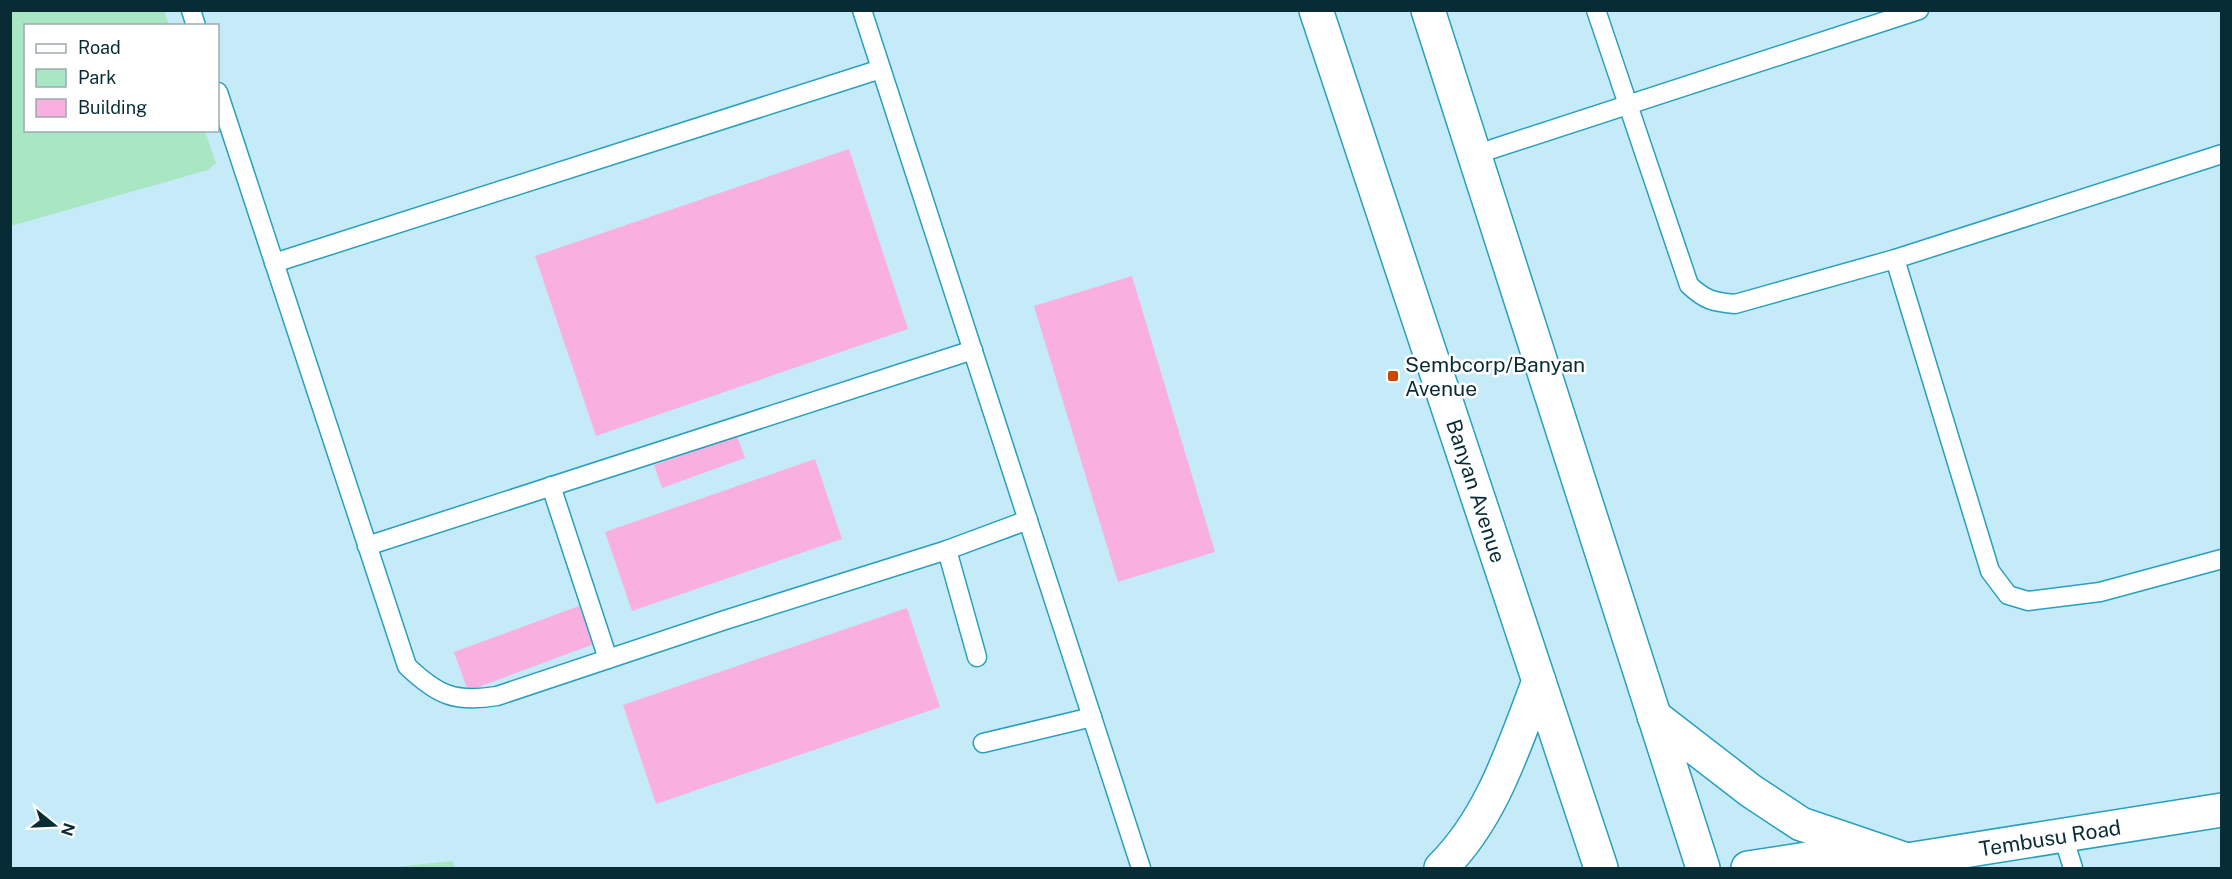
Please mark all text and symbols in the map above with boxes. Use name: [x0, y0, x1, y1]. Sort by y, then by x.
legend: [24, 24, 219, 132]
text: Road: [78, 37, 121, 58]
text: Park: [78, 67, 116, 88]
text: Building: [78, 97, 147, 118]
place label: Sembcorp/Banyan Avenue: [1405, 352, 1585, 401]
marker: Sembcorp/Banyan Avenue: [1386, 369, 1400, 383]
street label: Banyan Avenue: [1441, 416, 1511, 566]
north arrow: [24, 795, 84, 855]
street label: Tembusu Road: [1977, 814, 2123, 862]
text: N: [57, 821, 79, 838]

